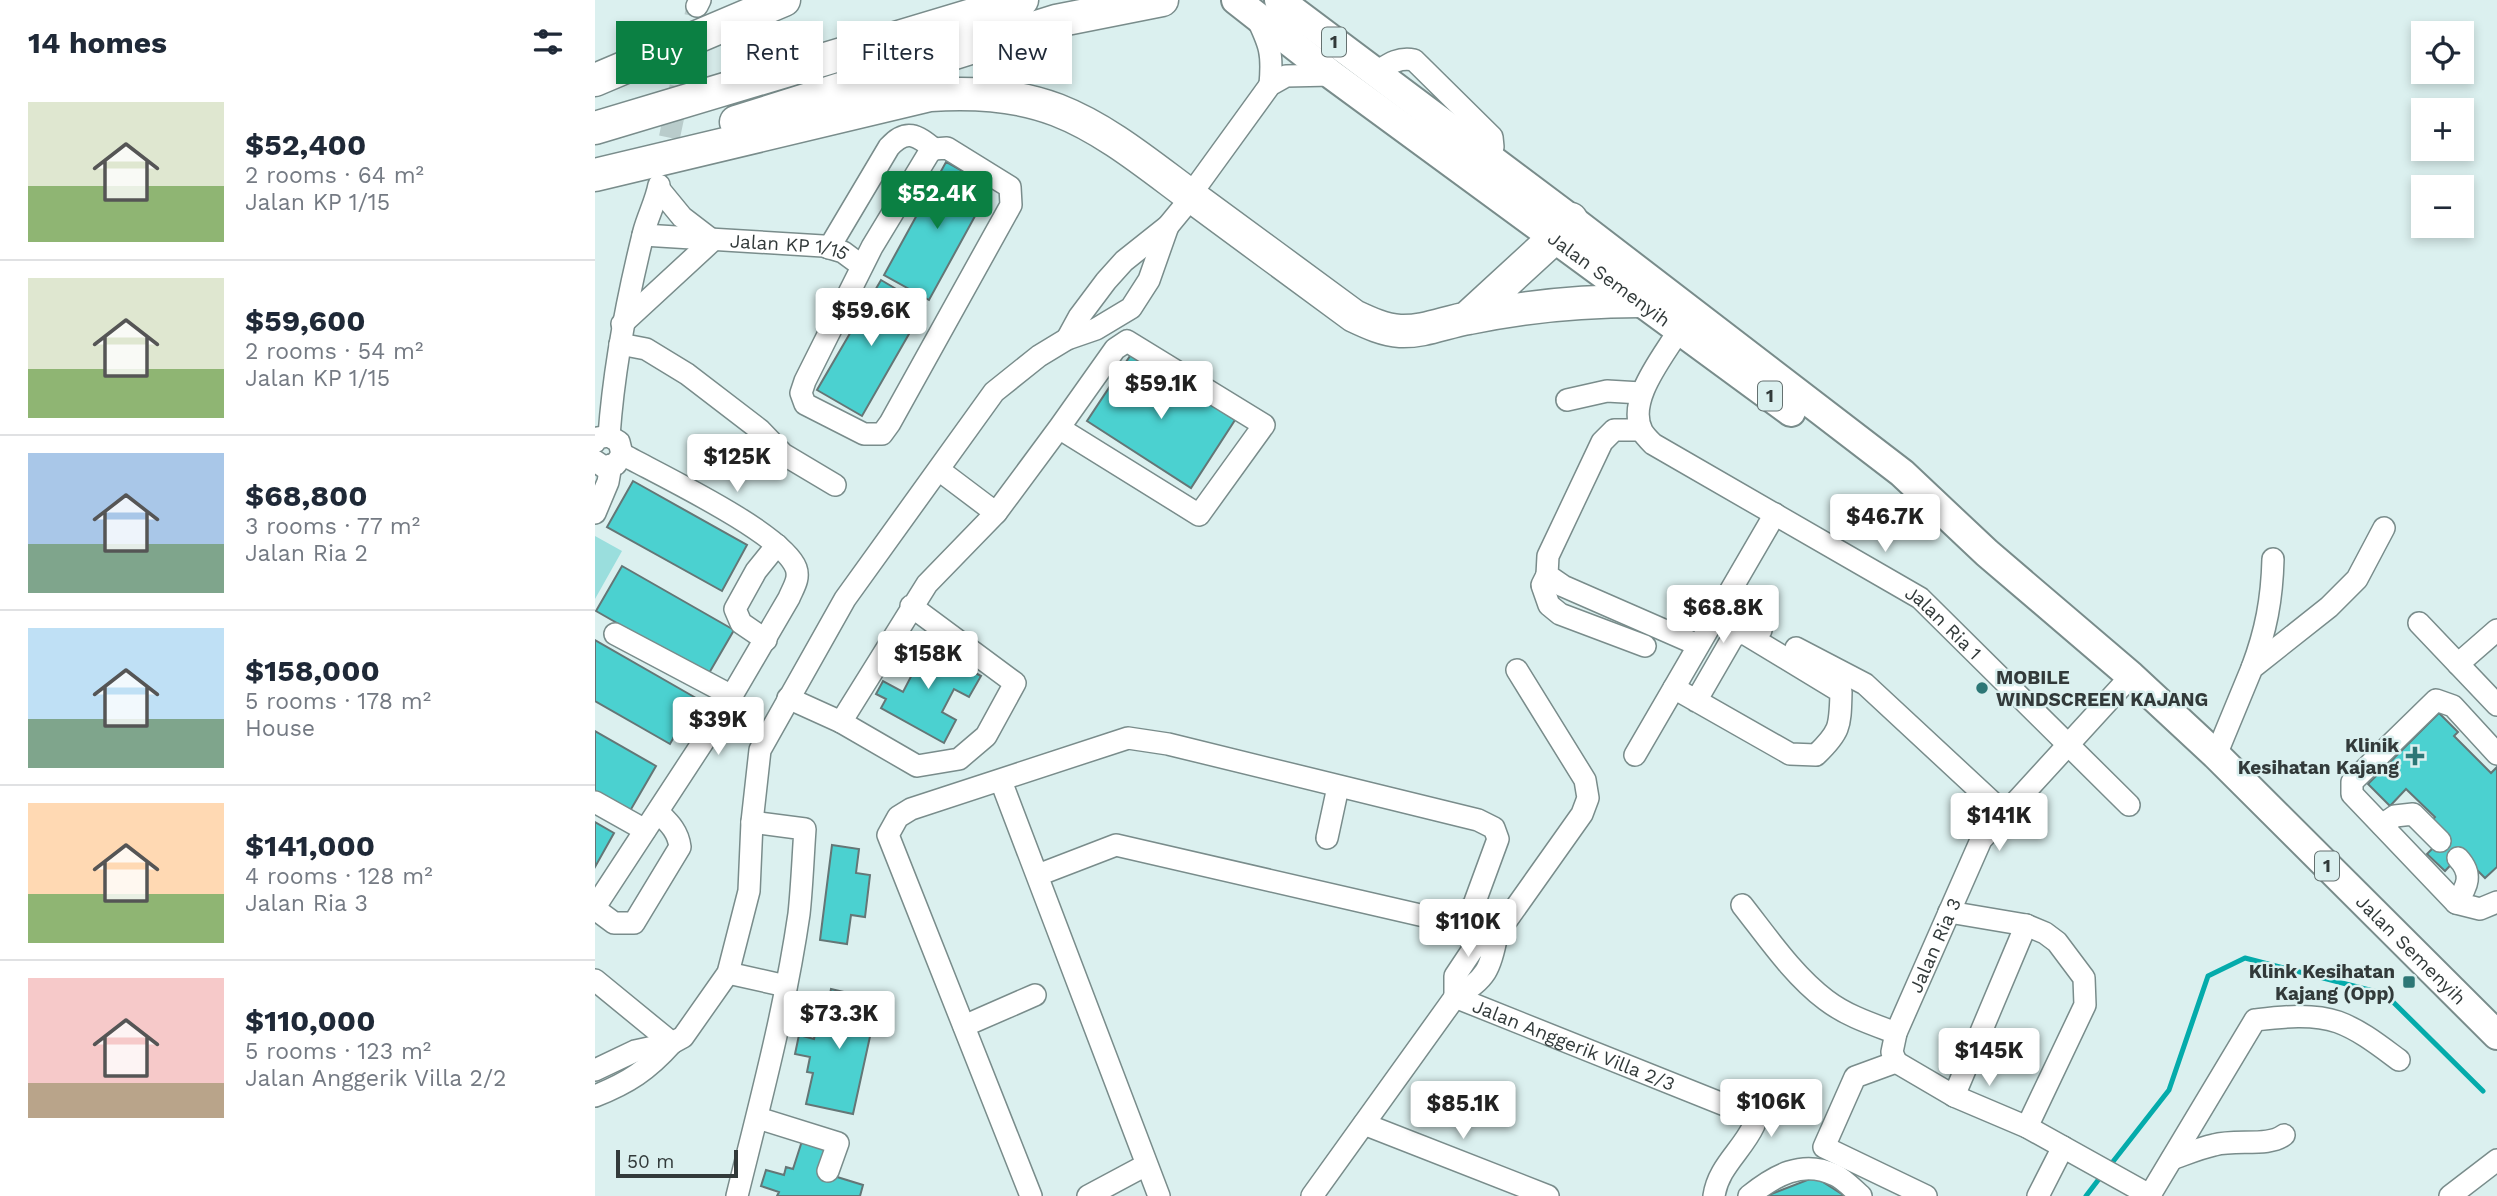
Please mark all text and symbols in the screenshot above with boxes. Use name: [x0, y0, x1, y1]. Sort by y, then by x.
chip: Buy: [616, 21, 707, 84]
chip: Rent: [721, 21, 823, 84]
chip: Filters: [837, 21, 959, 84]
chip: New: [973, 21, 1072, 84]
map controls: [2411, 21, 2474, 238]
button: locate: [2411, 21, 2474, 84]
icon: filters: [529, 23, 567, 61]
text: 14 homes: [28, 25, 167, 60]
road number: 1: [1322, 28, 1346, 56]
button: +: [2411, 98, 2474, 161]
text: $52,400: [245, 127, 366, 162]
icon: home: [84, 130, 168, 214]
text: 2 rooms · 64 m²: [245, 162, 424, 189]
pin: $52.4K: [880, 172, 994, 231]
button: −: [2411, 175, 2474, 238]
text: $52.4K: [897, 180, 977, 207]
text: Jalan KP 1/15: [245, 189, 390, 216]
street label: Jalan Semenyih: [1543, 227, 1675, 332]
street label: Jalan KP 1/15: [729, 229, 854, 265]
pin: $59.6K: [814, 288, 928, 348]
text: $59.6K: [832, 297, 910, 324]
text: $59,600: [245, 303, 366, 338]
icon: home: [84, 306, 168, 390]
text: 2 rooms · 54 m²: [245, 338, 423, 365]
pin: $59.1K: [1104, 362, 1218, 421]
text: Jalan KP 1/15: [245, 365, 390, 392]
text: $59.1K: [1125, 370, 1197, 397]
road number: 1: [1758, 382, 1782, 410]
pin: $125K: [688, 434, 786, 494]
text: $125K: [703, 443, 771, 470]
text: $68,800: [245, 478, 368, 513]
icon: home: [84, 481, 168, 565]
pin: $46.7K: [1828, 494, 1942, 554]
text: $46.7K: [1846, 503, 1924, 530]
text: 3 rooms · 77 m²: [245, 513, 420, 540]
text: Jalan Ria 2: [245, 540, 368, 567]
street label: Jalan Ria 1: [1901, 581, 1986, 664]
pin: $68.8K: [1666, 586, 1780, 645]
text: $68.8K: [1683, 594, 1763, 621]
pin: $158K: [879, 632, 977, 691]
text: $158K: [894, 640, 962, 667]
text: $158,000: [245, 653, 380, 688]
icon: home: [84, 656, 168, 740]
place label: MOBILE WINDSCREEN KAJANG: [1996, 666, 2208, 711]
marker: MOBILE WINDSCREEN KAJANG: [1974, 680, 1990, 696]
text: 5 rooms · 178 m²: [245, 688, 431, 715]
pin: $39K: [677, 698, 759, 757]
text: $39K: [689, 706, 747, 733]
text: House: [245, 715, 315, 742]
place label: Klinik Kesihatan Kajang: [2238, 734, 2399, 779]
marker: Klinik Kesihatan Kajang: [2405, 746, 2425, 766]
pin: $141K: [1950, 794, 2048, 853]
text: $141K: [1967, 802, 2031, 829]
text: $141,000: [245, 828, 375, 863]
icon: home: [84, 831, 168, 915]
road number: 1: [2315, 852, 2339, 880]
text: 4 rooms · 128 m²: [245, 863, 433, 890]
text: Jalan Ria 3: [245, 890, 368, 917]
street label: Jalan Semenyih: [2351, 890, 2471, 1010]
street label: Jalan Ria 3: [1904, 894, 1966, 997]
pin: $110K: [1419, 900, 1517, 959]
text: $110K: [1435, 908, 1501, 935]
place label: Klink Kesihatan Kajang (Opp): [2249, 960, 2395, 1005]
marker: Klink Kesihatan Kajang (Opp): [2401, 974, 2417, 990]
pin: $73.3K: [782, 992, 896, 1051]
street label: Jalan Anggerik Villa 2/3: [1469, 994, 1678, 1096]
text: $73.3K: [800, 1000, 878, 1027]
text: $110,000: [245, 1003, 376, 1038]
icon: home: [84, 1006, 168, 1090]
pin: $145K: [1940, 1028, 2038, 1088]
text: $145K: [1955, 1037, 2023, 1064]
text: 5 rooms · 123 m²: [245, 1038, 431, 1065]
text: Jalan Anggerik Villa 2/2: [245, 1065, 506, 1092]
pin: $106K: [1722, 1080, 1820, 1139]
pin: $85.1K: [1406, 1082, 1520, 1141]
text: $106K: [1736, 1088, 1806, 1115]
text: $85.1K: [1427, 1090, 1499, 1117]
scale bar: [616, 1147, 739, 1179]
text: 50 m: [627, 1150, 674, 1173]

